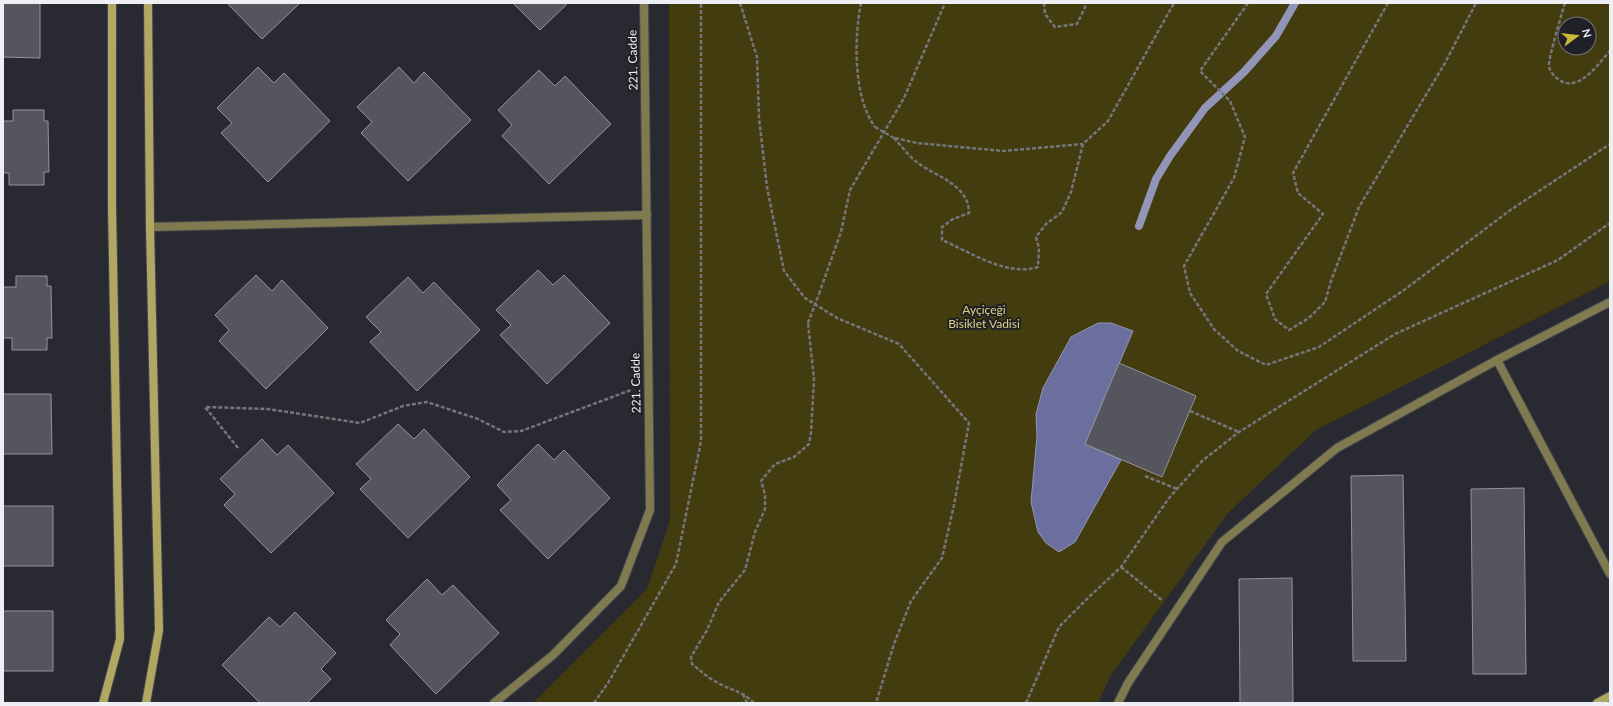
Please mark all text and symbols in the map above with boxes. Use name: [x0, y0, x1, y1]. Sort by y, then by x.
north arrow: [1557, 16, 1597, 56]
text: N: [1580, 28, 1595, 39]
street label: 221. Cadde: [624, 30, 641, 90]
park label: Ayçiçeği Bisiklet Vadisi: [948, 302, 1020, 331]
street label: 221. Cadde: [627, 353, 644, 413]

